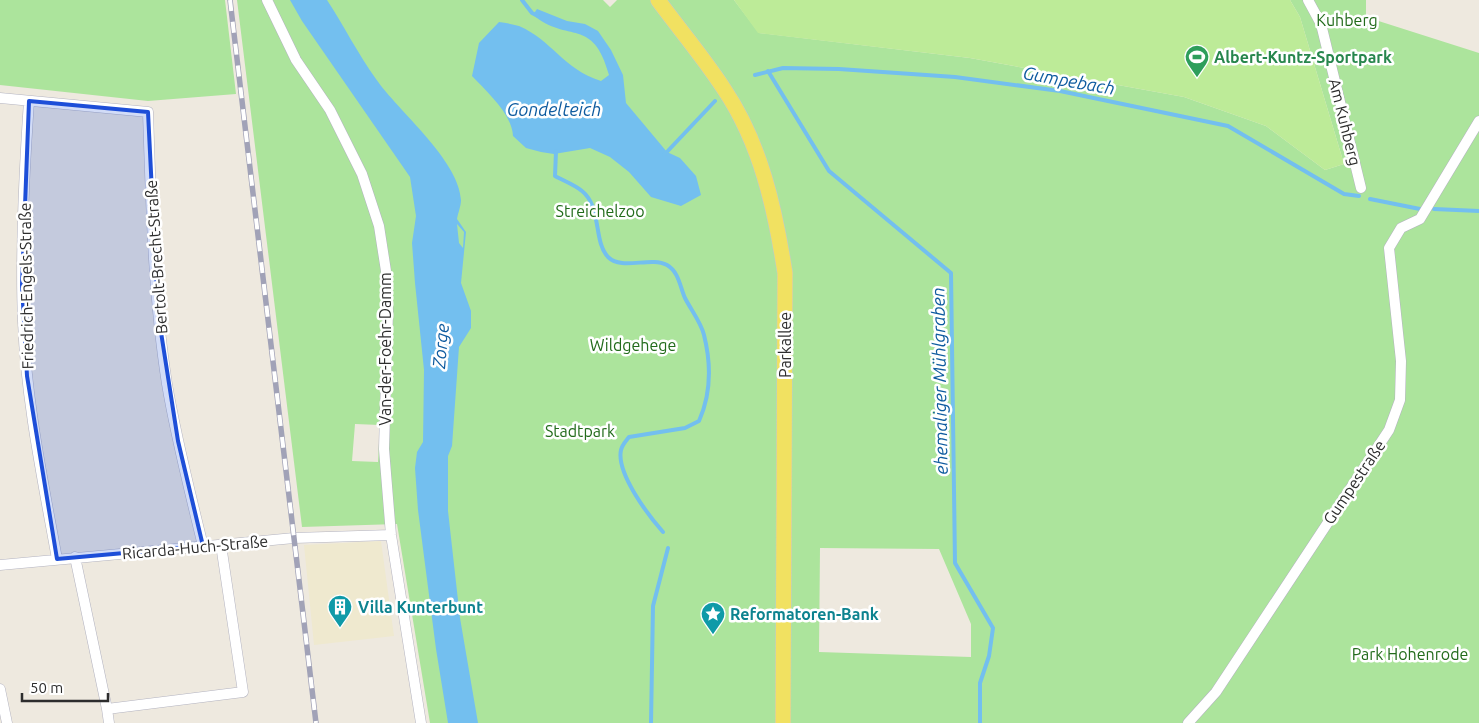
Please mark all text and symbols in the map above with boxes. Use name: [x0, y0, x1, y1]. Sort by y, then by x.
park label: Kuhberg: [1316, 11, 1378, 29]
sports icon: Albert-Kuntz-Sportpark: [1184, 44, 1210, 78]
place label: Albert-Kuntz-Sportpark: [1214, 48, 1392, 66]
water label: Gumpebach: [1021, 62, 1117, 98]
street label: Am Kuhberg: [1325, 77, 1365, 167]
water label: Gondelteich: [507, 99, 601, 119]
street label: Bertolt-Brecht-Straße: [142, 179, 170, 335]
street label: Friedrich-Engels-Straße: [16, 202, 36, 370]
park label: Streichelzoo: [556, 202, 645, 220]
street label: Van-der-Foehr-Damm: [376, 272, 394, 426]
water label: ehemaliger Mühlgraben: [927, 287, 951, 475]
street label: Parkallee: [776, 312, 794, 378]
water label: Zorge: [428, 323, 452, 370]
park label: Wildgehege: [590, 336, 676, 354]
park label: Stadtpark: [545, 422, 615, 440]
street label: Gumpestraße: [1319, 436, 1389, 528]
street label: Ricarda-Huch-Straße: [121, 532, 269, 562]
building icon: Villa Kunterbunt: [327, 594, 353, 628]
place label: Villa Kunterbunt: [358, 598, 483, 616]
place icon: Reformatoren-Bank: [700, 601, 726, 635]
place label: Reformatoren-Bank: [730, 605, 879, 623]
park label: Park Hohenrode: [1352, 645, 1468, 663]
scale bar: [22, 670, 109, 702]
text: 50 m: [30, 679, 63, 696]

